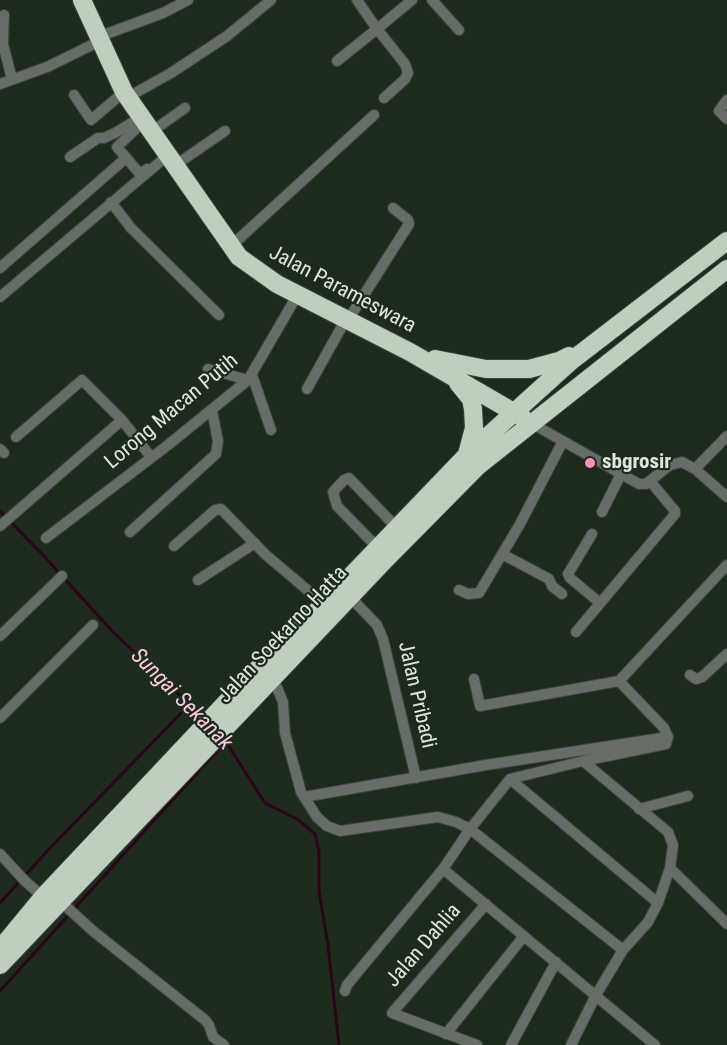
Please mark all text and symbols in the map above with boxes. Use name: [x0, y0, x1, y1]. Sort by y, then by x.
street label: Jalan Parameswara: [264, 241, 420, 339]
street label: Lorong Macan Putih: [100, 349, 244, 475]
place label: sbgrosir: [602, 450, 671, 476]
marker: sbgrosir: [583, 456, 597, 470]
street label: Jalan Soekarno Hatta: [213, 561, 353, 709]
street label: Jalan Pribadi: [392, 639, 440, 751]
water label: Sungai Sekanak: [124, 643, 238, 757]
street label: Jalan Dahlia: [381, 899, 467, 993]

